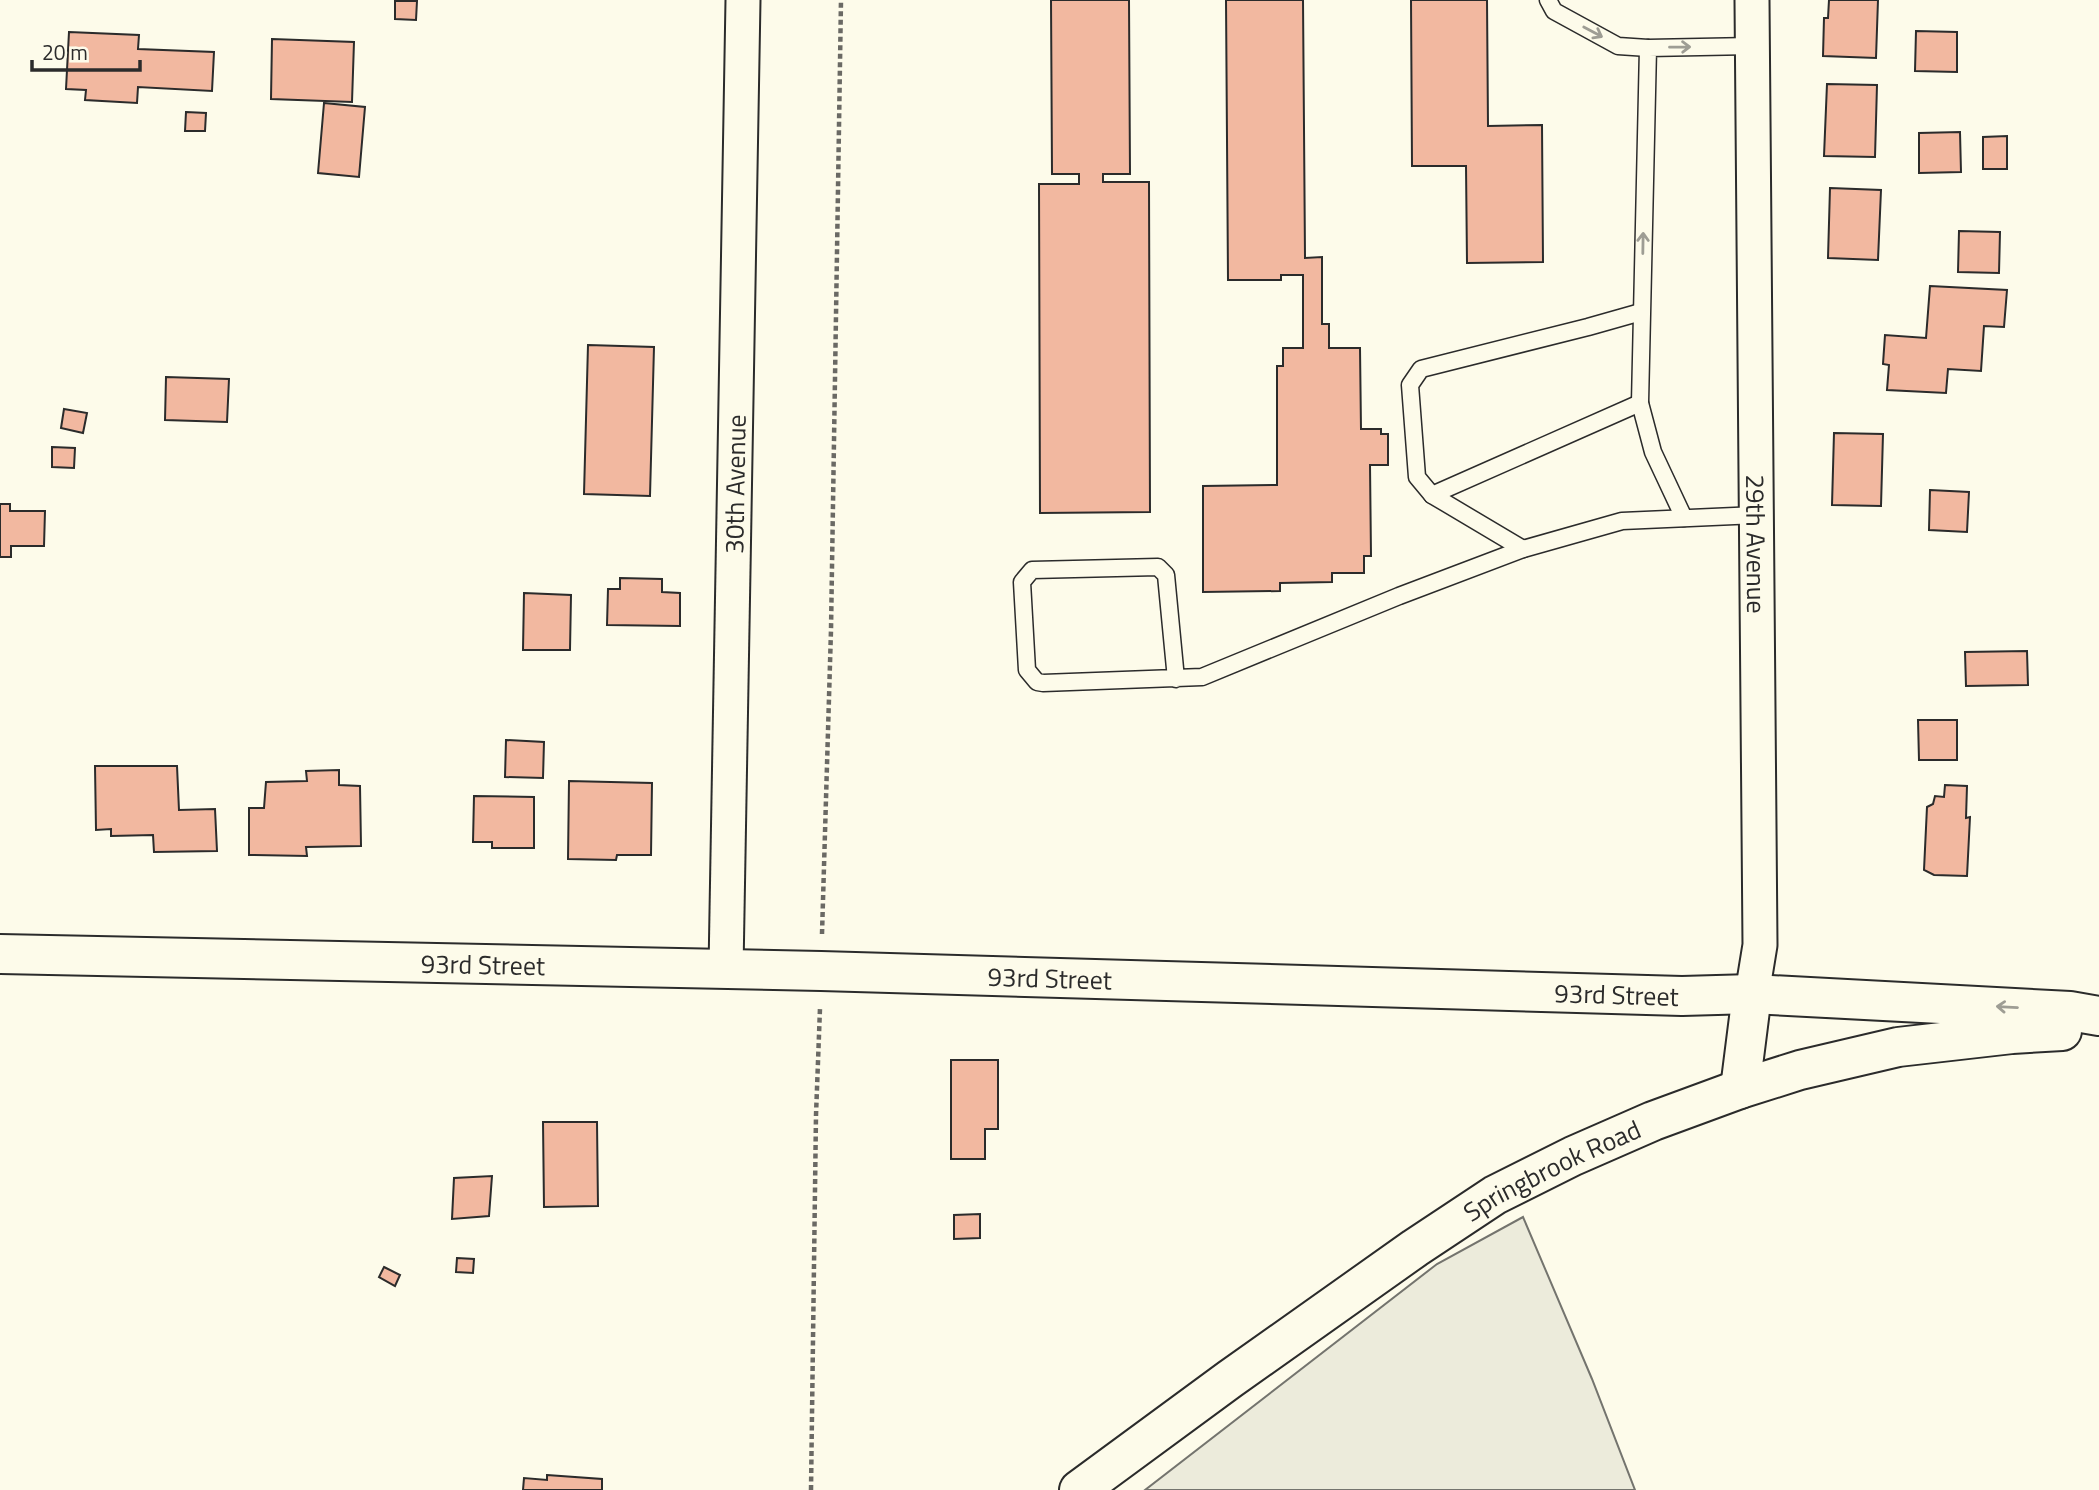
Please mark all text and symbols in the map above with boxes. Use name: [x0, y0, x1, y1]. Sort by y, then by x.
one-way arrow: [1583, 25, 1603, 39]
scale bar: [32, 28, 140, 72]
text: 20 m: [42, 36, 88, 68]
one-way arrow: [1668, 40, 1691, 54]
one-way arrow: [1636, 232, 1649, 255]
street label: 30th Avenue: [714, 414, 755, 554]
street label: 29th Avenue: [1737, 474, 1777, 614]
street label: 93rd Street: [420, 943, 545, 985]
street label: 93rd Street: [987, 956, 1112, 999]
street label: 93rd Street: [1554, 973, 1679, 1015]
one-way arrow: [1996, 1001, 2019, 1014]
street label: Springbrook Road: [1455, 1109, 1647, 1231]

